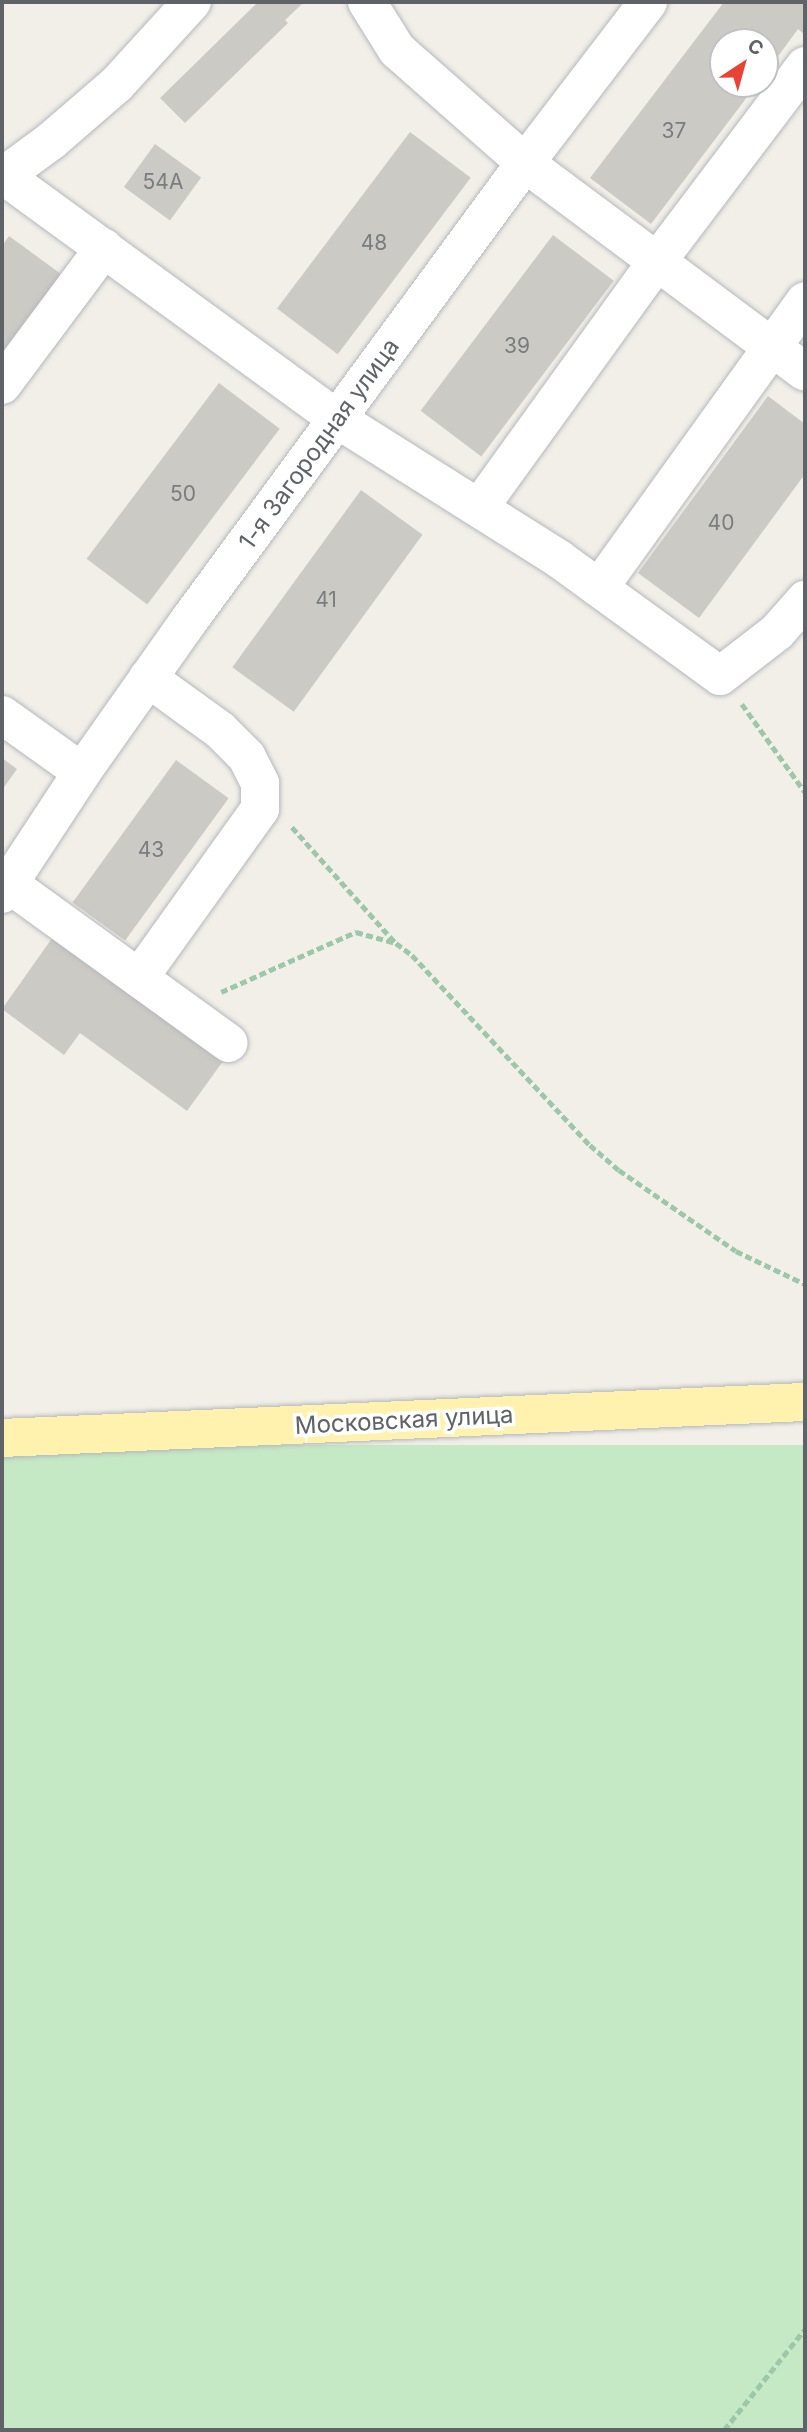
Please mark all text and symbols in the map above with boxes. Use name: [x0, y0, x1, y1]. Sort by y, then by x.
north arrow: [709, 28, 779, 98]
text: С: [743, 34, 768, 61]
house number: 37: [662, 118, 686, 144]
house number: 54А: [143, 169, 183, 195]
house number: 48: [361, 230, 387, 256]
street label: 1-я Загородная улица: [233, 333, 405, 555]
house number: 39: [504, 333, 530, 359]
house number: 50: [170, 481, 196, 507]
house number: 40: [708, 510, 734, 536]
house number: 41: [315, 587, 337, 613]
house number: 43: [138, 837, 164, 863]
street label: Московская улица: [294, 1400, 514, 1440]

